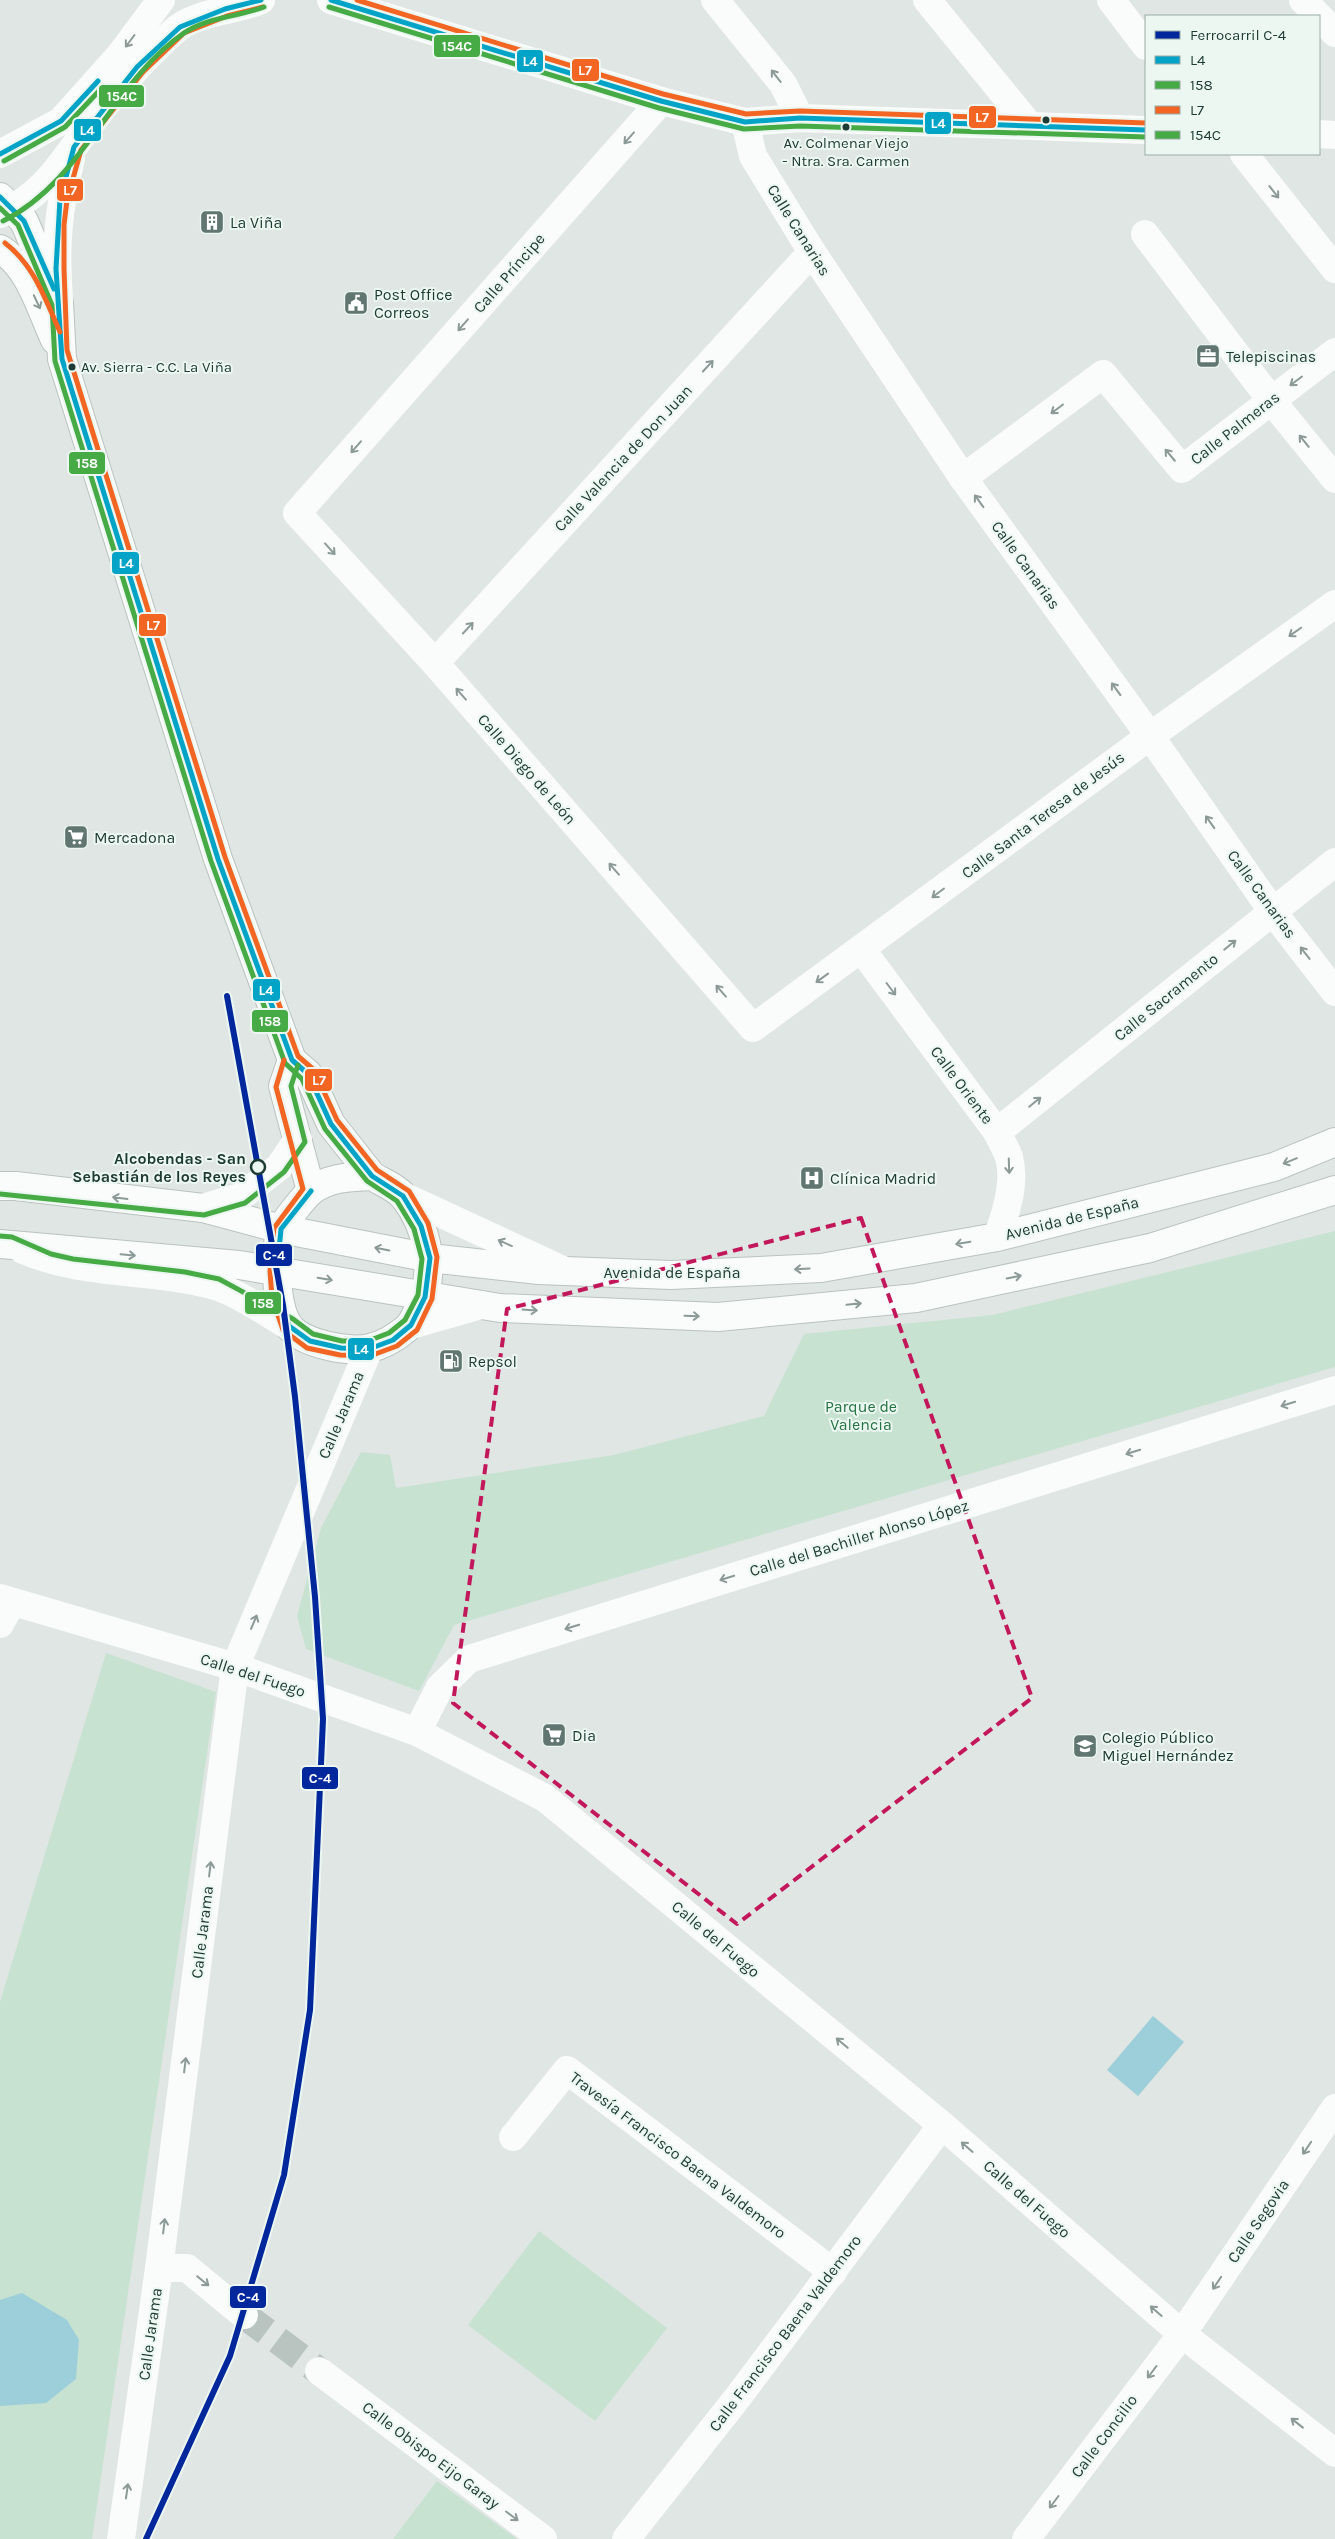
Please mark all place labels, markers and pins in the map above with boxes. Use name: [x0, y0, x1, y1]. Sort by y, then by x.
unlabelled marker: [1041, 115, 1051, 125]
marker: Av. Colmenar Viejo - Ntra. Sra. Carmen: [841, 122, 851, 132]
place label: Av. Colmenar Viejo - Ntra. Sra. Carmen: [782, 134, 910, 170]
building icon: La Viña: [199, 209, 225, 235]
place label: La Viña: [230, 213, 282, 232]
place label: Post Office Correos: [374, 285, 452, 322]
public building icon: Post Office Correos: [343, 290, 369, 316]
office icon: Telepiscinas: [1195, 343, 1221, 369]
place label: Telepiscinas: [1226, 347, 1316, 366]
place label: Av. Sierra - C.C. La Viña: [81, 358, 232, 376]
marker: Av. Sierra - C.C. La Viña: [67, 362, 77, 372]
supermarket icon: Mercadona: [63, 824, 89, 850]
place label: Mercadona: [94, 828, 175, 847]
place label: Alcobendas - San Sebastián de los Reyes: [72, 1149, 246, 1186]
marker: Alcobendas - San Sebastián de los Reyes: [250, 1159, 266, 1175]
hospital icon: Clínica Madrid: [799, 1165, 825, 1191]
place label: Clínica Madrid: [830, 1169, 936, 1188]
fuel station icon: Repsol: [438, 1348, 464, 1374]
place label: Repsol: [468, 1352, 517, 1371]
supermarket icon: Dia: [541, 1722, 567, 1748]
place label: Dia: [572, 1726, 596, 1745]
place label: Colegio Público Miguel Hernández: [1102, 1728, 1234, 1765]
school or university icon: Colegio Público Miguel Hernández: [1072, 1733, 1098, 1759]

